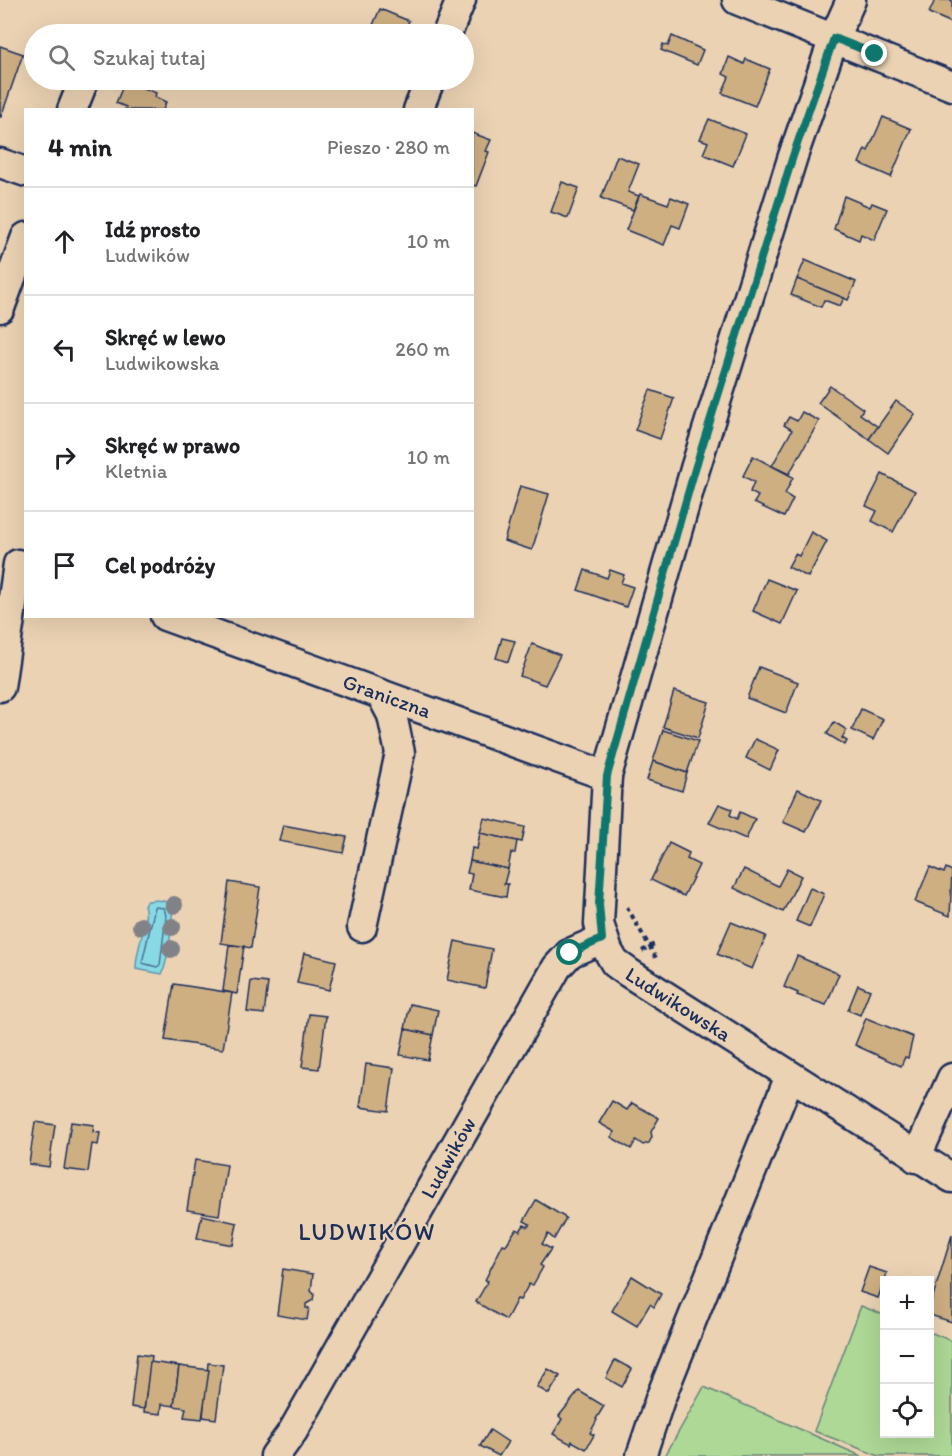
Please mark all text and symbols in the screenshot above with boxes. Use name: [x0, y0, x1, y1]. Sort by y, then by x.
search box: [24, 24, 474, 90]
route end: [861, 40, 887, 66]
icon: search: [45, 41, 78, 74]
text: Szukaj tutaj: [93, 44, 206, 71]
text: 4 min: [48, 131, 112, 163]
text: Pieszo · 280 m: [327, 135, 450, 159]
text: Idź prosto: [105, 216, 201, 243]
icon: ahead: [48, 225, 81, 258]
text: 10 m: [407, 229, 450, 253]
text: Ludwików: [105, 243, 190, 267]
text: Skręć w lewo: [105, 324, 226, 351]
icon: left: [48, 333, 81, 366]
text: 260 m: [395, 337, 450, 361]
text: Ludwikowska: [105, 351, 220, 375]
text: Skręć w prawo: [105, 432, 240, 459]
icon: right: [48, 441, 81, 474]
text: 10 m: [407, 445, 450, 469]
text: Kletnia: [105, 459, 167, 483]
icon: arrive: [48, 549, 81, 582]
text: Cel podróży: [105, 552, 215, 579]
street label: Graniczna: [340, 668, 435, 723]
route start: [556, 939, 582, 965]
street label: Ludwikowska: [621, 961, 736, 1047]
street label: Ludwików: [415, 1113, 481, 1203]
district label: LUDWIKÓW: [298, 1217, 436, 1246]
map controls: [880, 1276, 934, 1438]
button: +: [880, 1276, 934, 1330]
button: −: [880, 1330, 934, 1384]
button: locate: [880, 1384, 934, 1438]

